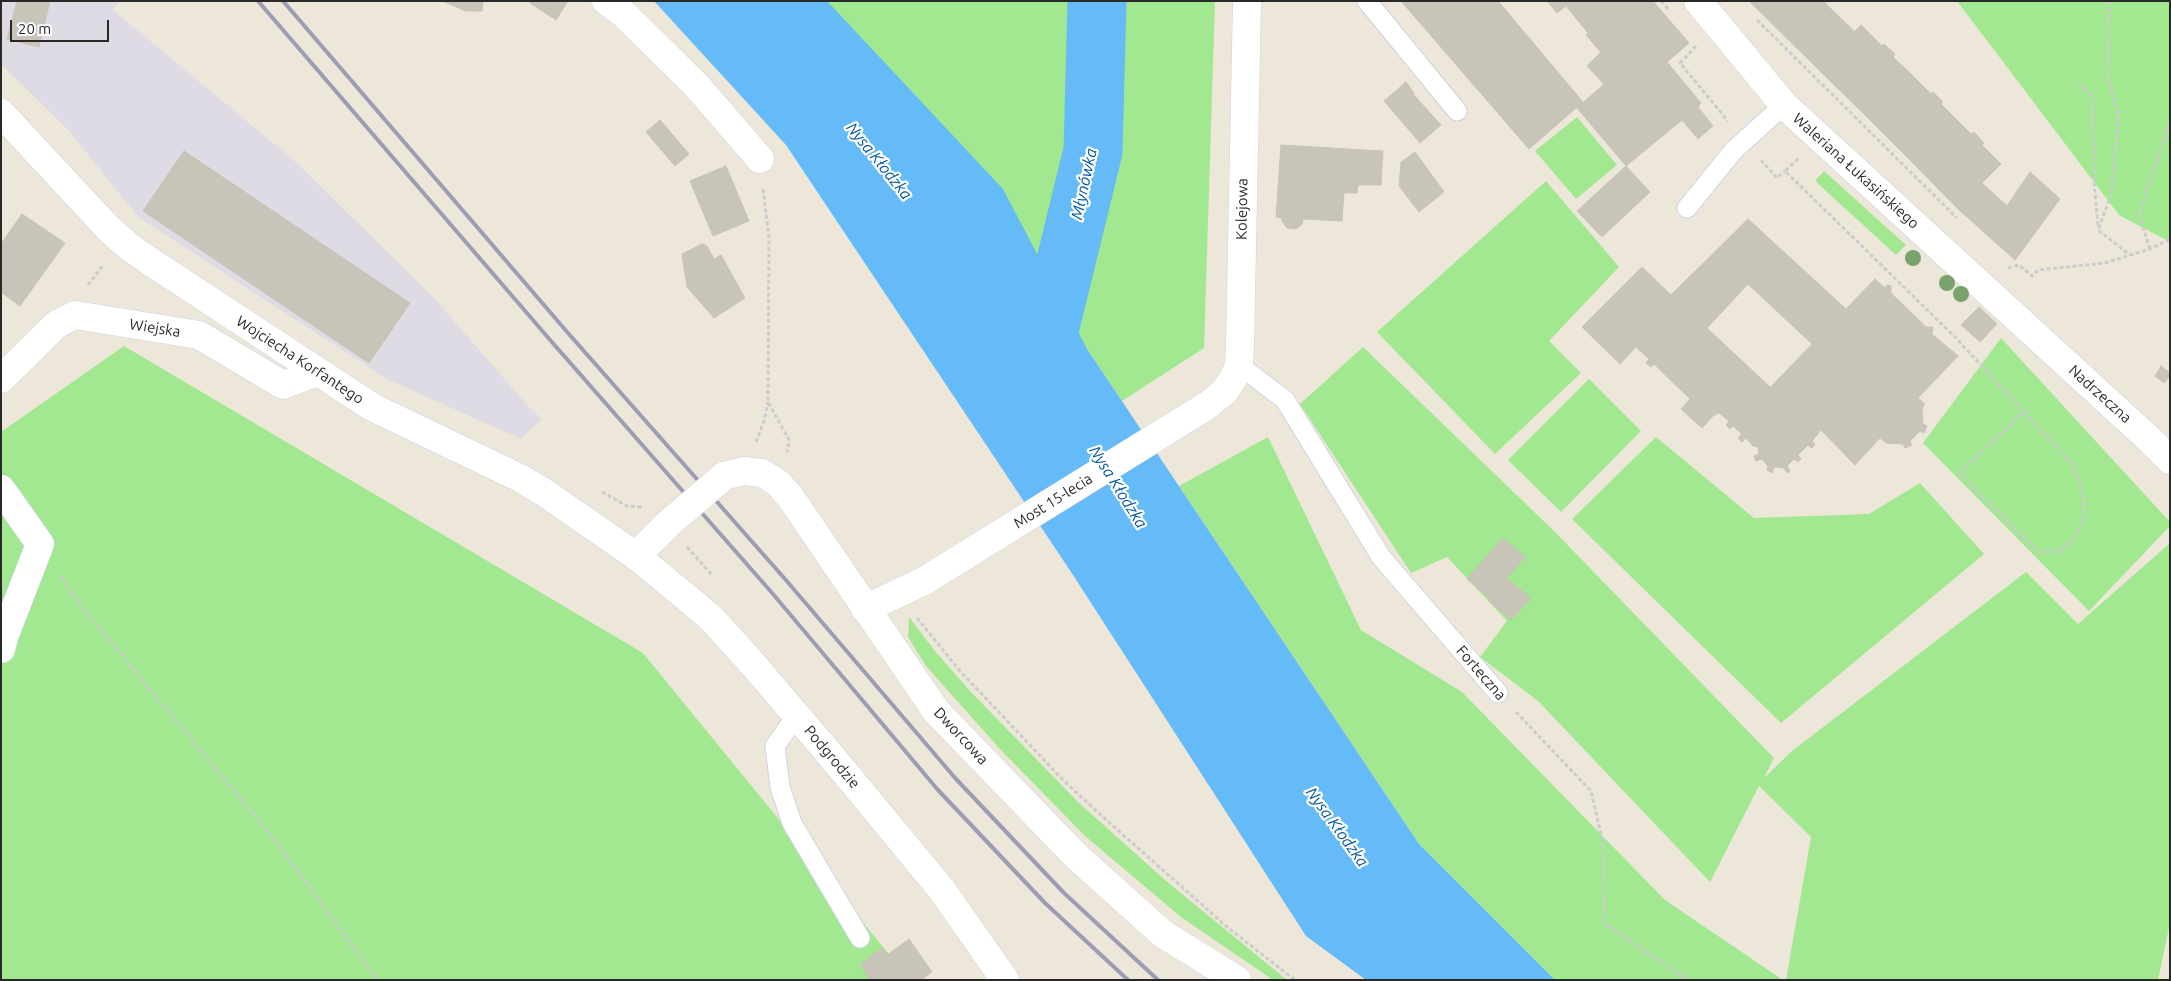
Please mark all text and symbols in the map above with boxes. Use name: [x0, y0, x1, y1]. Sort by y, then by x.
scale bar: [12, 10, 111, 42]
text: 20 m: [18, 20, 51, 37]
street label: Waleriana Łukasińskiego: [1789, 109, 1923, 233]
water label: Nysa Kłodzka: [842, 119, 916, 203]
water label: Młynówka: [1067, 147, 1101, 221]
street label: Kolejowa: [1232, 178, 1252, 240]
street label: Wojciecha Korfantego: [233, 312, 367, 408]
street label: Wiejska: [128, 315, 182, 341]
street label: Nadrzeczna: [2065, 361, 2135, 427]
water label: Nysa Kłodzka: [1085, 442, 1151, 532]
street label: Most 15-lecia: [1010, 470, 1096, 532]
street label: Forteczna: [1452, 642, 1510, 704]
street label: Dworcowa: [930, 704, 992, 768]
street label: Podgrodzie: [800, 722, 864, 792]
water label: Nysa Kłodzka: [1302, 784, 1372, 870]

